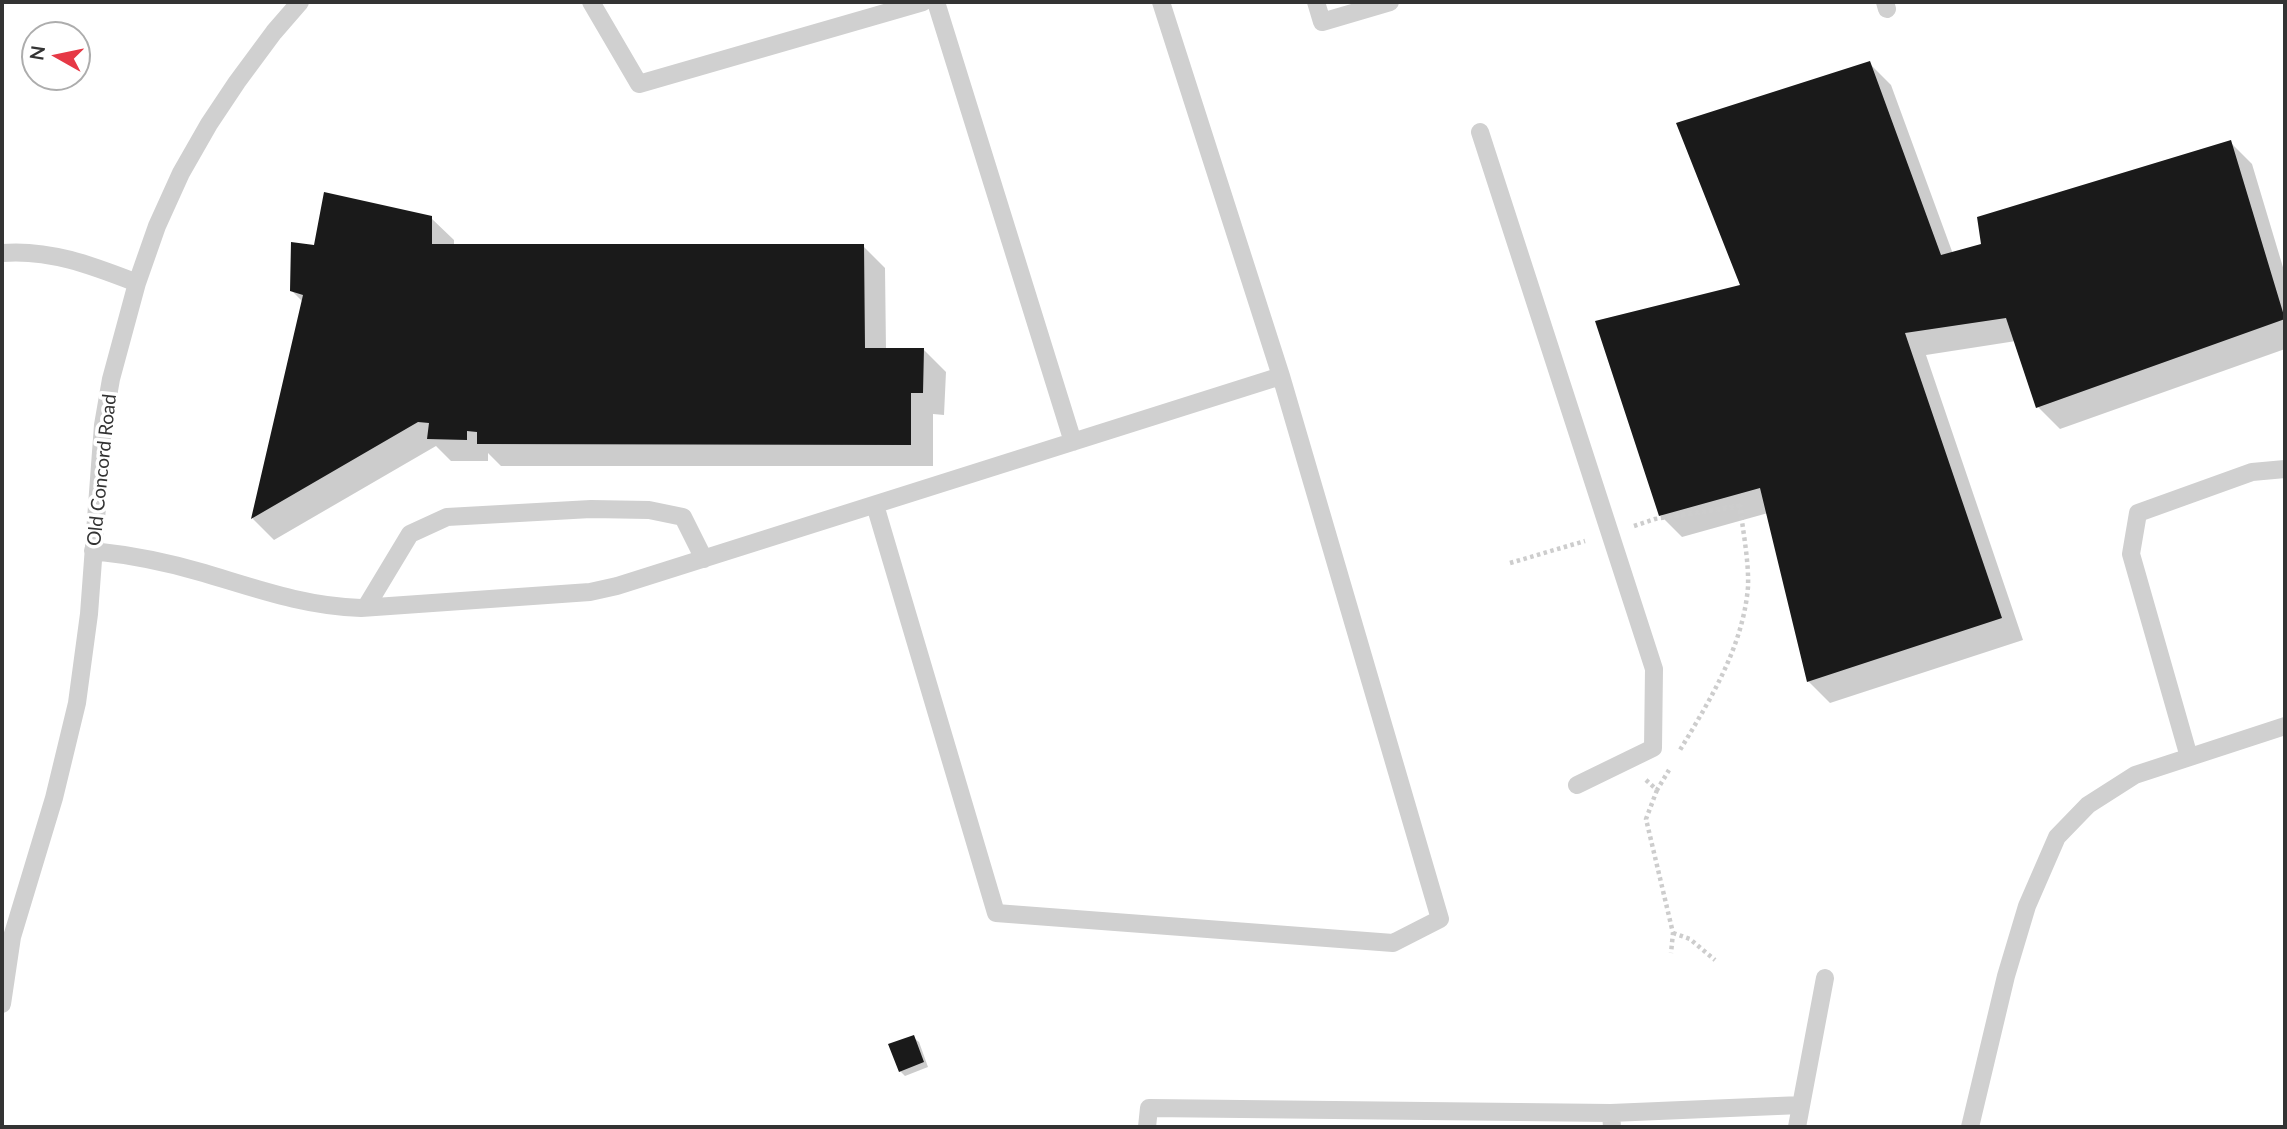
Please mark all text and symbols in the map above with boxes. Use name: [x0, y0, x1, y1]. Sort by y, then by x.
north arrow: [21, 21, 91, 91]
text: N: [24, 44, 49, 62]
street label: Old Concord Road: [83, 393, 121, 547]

